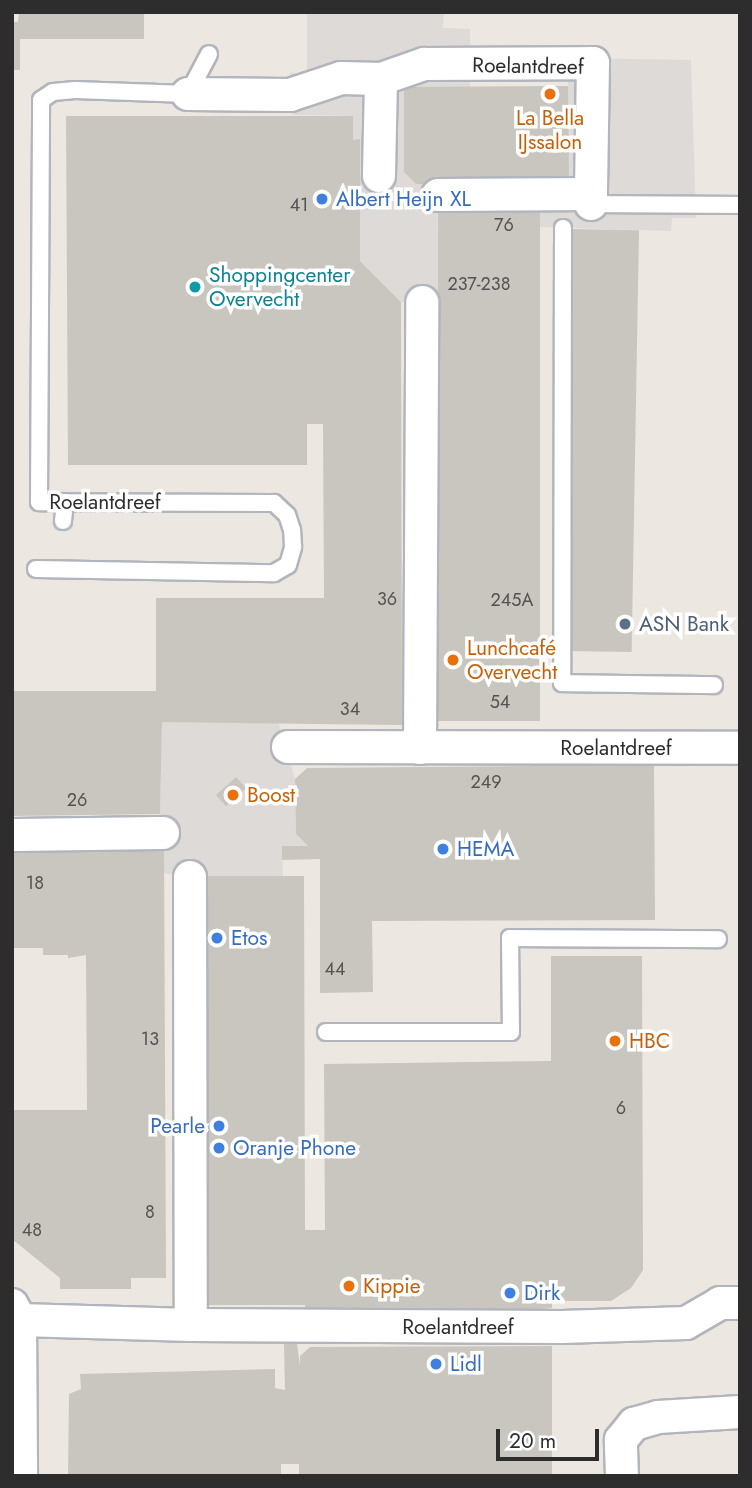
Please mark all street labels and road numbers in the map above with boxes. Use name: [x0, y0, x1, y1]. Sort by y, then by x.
street label: Roelantdreef: [472, 52, 584, 80]
street label: Roelantdreef: [49, 489, 161, 515]
street label: Roelantdreef: [560, 735, 672, 761]
street label: Roelantdreef: [402, 1314, 514, 1340]

